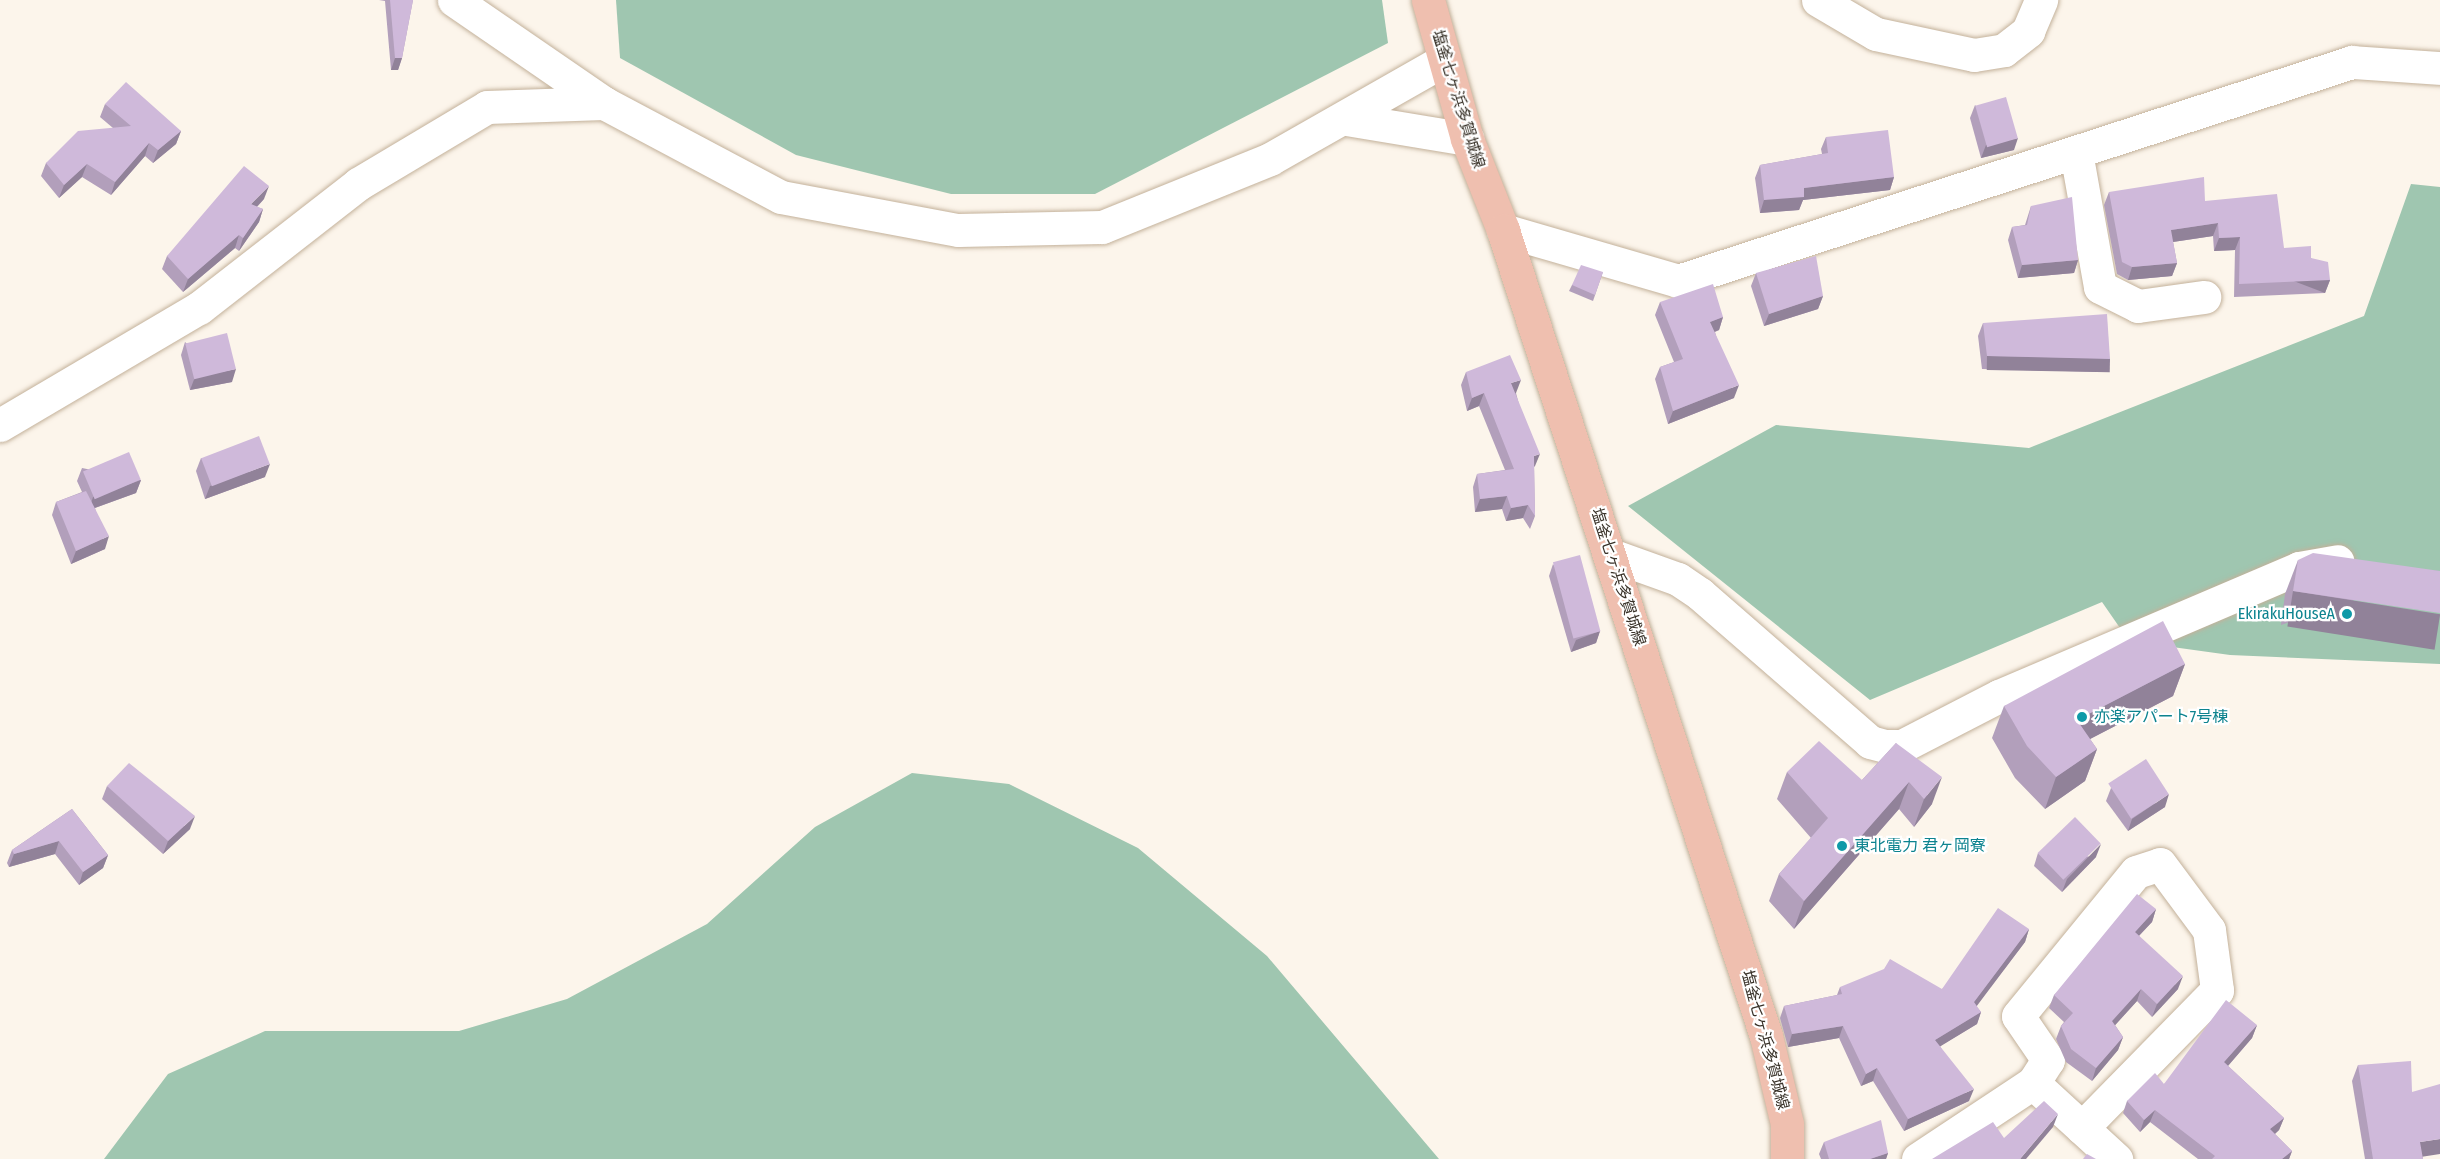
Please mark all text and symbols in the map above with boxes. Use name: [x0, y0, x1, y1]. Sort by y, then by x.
street label: 塩釜七ヶ浜多賀城線: [1428, 27, 1488, 171]
street label: 塩釜七ヶ浜多賀城線: [1587, 506, 1649, 648]
place label: EkirakuHouseA: [2238, 604, 2335, 624]
marker: EkirakuHouseA: [2340, 607, 2354, 621]
place label: 亦楽アパート7号棟: [2094, 707, 2228, 727]
marker: 亦楽アパート7号棟: [2075, 710, 2089, 724]
place label: 東北電力 君ヶ岡寮: [1854, 836, 1986, 856]
marker: 東北電力 君ヶ岡寮: [1835, 839, 1849, 853]
street label: 塩釜七ヶ浜多賀城線: [1737, 968, 1793, 1112]

